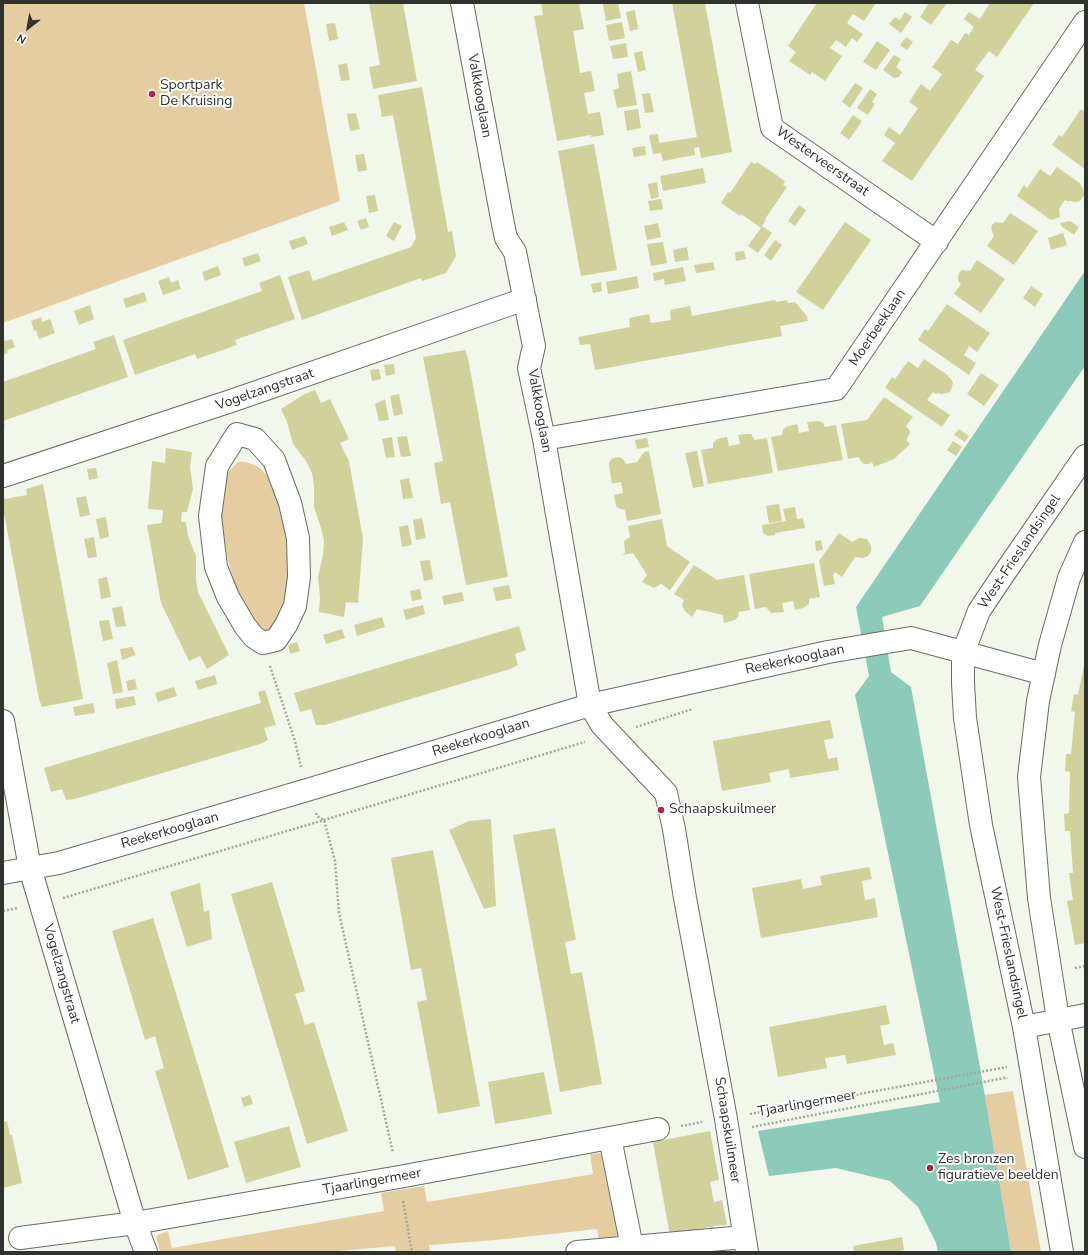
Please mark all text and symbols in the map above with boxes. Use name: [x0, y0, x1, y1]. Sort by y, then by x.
north arrow: [8, 8, 48, 48]
text: N: [14, 30, 29, 47]
street label: Valkkooglaan: [463, 53, 495, 139]
place label: Sportpark De Kruising: [160, 78, 232, 110]
marker: Sportpark De Kruising: [147, 89, 157, 99]
street label: Westerveerstraat: [772, 124, 872, 200]
street label: Moerbeeklaan: [846, 286, 910, 370]
street label: Vogelzangstraat: [214, 365, 316, 415]
street label: Valkkooglaan: [523, 368, 555, 454]
street label: West-Frieslandsingel: [975, 491, 1065, 613]
street label: Reekerkooglaan: [744, 641, 846, 679]
street label: Reekerkooglaan: [430, 715, 532, 761]
place label: Schaapskuilmeer: [669, 802, 776, 818]
marker: Schaapskuilmeer: [656, 805, 666, 815]
street label: Reekerkooglaan: [119, 809, 221, 853]
street label: West-Frieslandsingel: [986, 885, 1030, 1021]
street label: Vogelzangstraat: [39, 922, 83, 1026]
street label: Schaapskuilmeer: [710, 1076, 744, 1184]
street label: Tjaarlingermeer: [757, 1087, 857, 1121]
place label: Zes bronzen figuratieve beelden: [938, 1152, 1059, 1184]
marker: Zes bronzen figuratieve beelden: [925, 1163, 935, 1173]
street label: Tjaarlingermeer: [322, 1165, 422, 1199]

